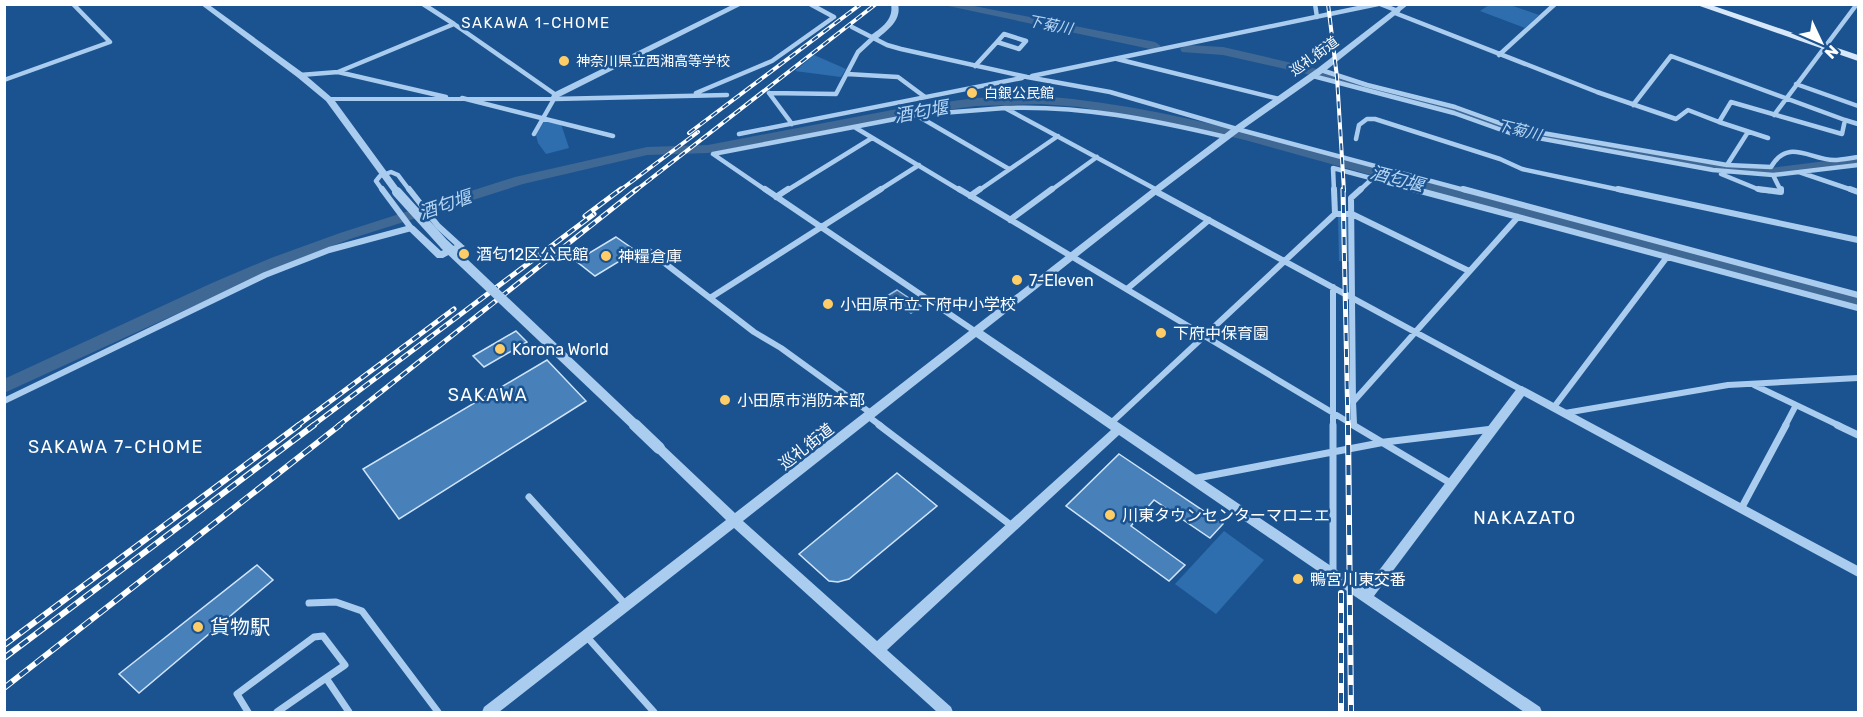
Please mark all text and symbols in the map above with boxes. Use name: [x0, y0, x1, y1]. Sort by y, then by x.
water label: 下菊川: [1026, 12, 1076, 39]
north arrow: [1791, 12, 1851, 72]
district label: SAKAWA 1-CHOME: [461, 14, 611, 32]
street label: 巡礼街道: [1287, 33, 1342, 80]
text: N: [1821, 41, 1842, 63]
place label: 神奈川県立西湘高等学校: [576, 53, 730, 70]
marker: 神奈川県立西湘高等学校: [557, 54, 571, 68]
place label: 白銀公民館: [984, 85, 1054, 102]
marker: 白銀公民館: [965, 86, 979, 100]
water label: 酒匂堰: [893, 96, 952, 128]
water label: 下菊川: [1495, 116, 1545, 145]
water label: 酒匂堰: [1368, 161, 1429, 197]
water label: 酒匂堰: [416, 185, 477, 224]
place label: 酒匂12区公民館: [476, 245, 588, 264]
marker: 酒匂12区公民館: [457, 247, 471, 261]
place label: 神糧倉庫: [618, 247, 682, 266]
marker: 神糧倉庫: [599, 249, 613, 263]
place label: 7-Eleven: [1029, 271, 1094, 290]
marker: 7-Eleven: [1010, 273, 1024, 287]
place label: 小田原市立下府中小学校: [840, 295, 1016, 314]
marker: 小田原市立下府中小学校: [821, 297, 835, 311]
place label: 下府中保育園: [1173, 324, 1269, 343]
marker: 下府中保育園: [1154, 326, 1168, 340]
place label: Korona World: [512, 340, 609, 359]
marker: Korona World: [493, 342, 507, 356]
district label: SAKAWA: [448, 384, 528, 406]
place label: 小田原市消防本部: [737, 391, 865, 410]
marker: 小田原市消防本部: [718, 393, 732, 407]
street label: 巡礼街道: [775, 419, 837, 474]
district label: SAKAWA 7-CHOME: [28, 436, 204, 458]
place label: 川東タウンセンターマロニエ: [1122, 506, 1330, 525]
district label: NAKAZATO: [1473, 507, 1577, 529]
marker: 川東タウンセンターマロニエ: [1103, 508, 1117, 522]
place label: 鴨宮川東交番: [1310, 570, 1406, 589]
marker: 鴨宮川東交番: [1291, 572, 1305, 586]
place label: 貨物駅: [210, 615, 270, 639]
marker: 貨物駅: [191, 620, 205, 634]

